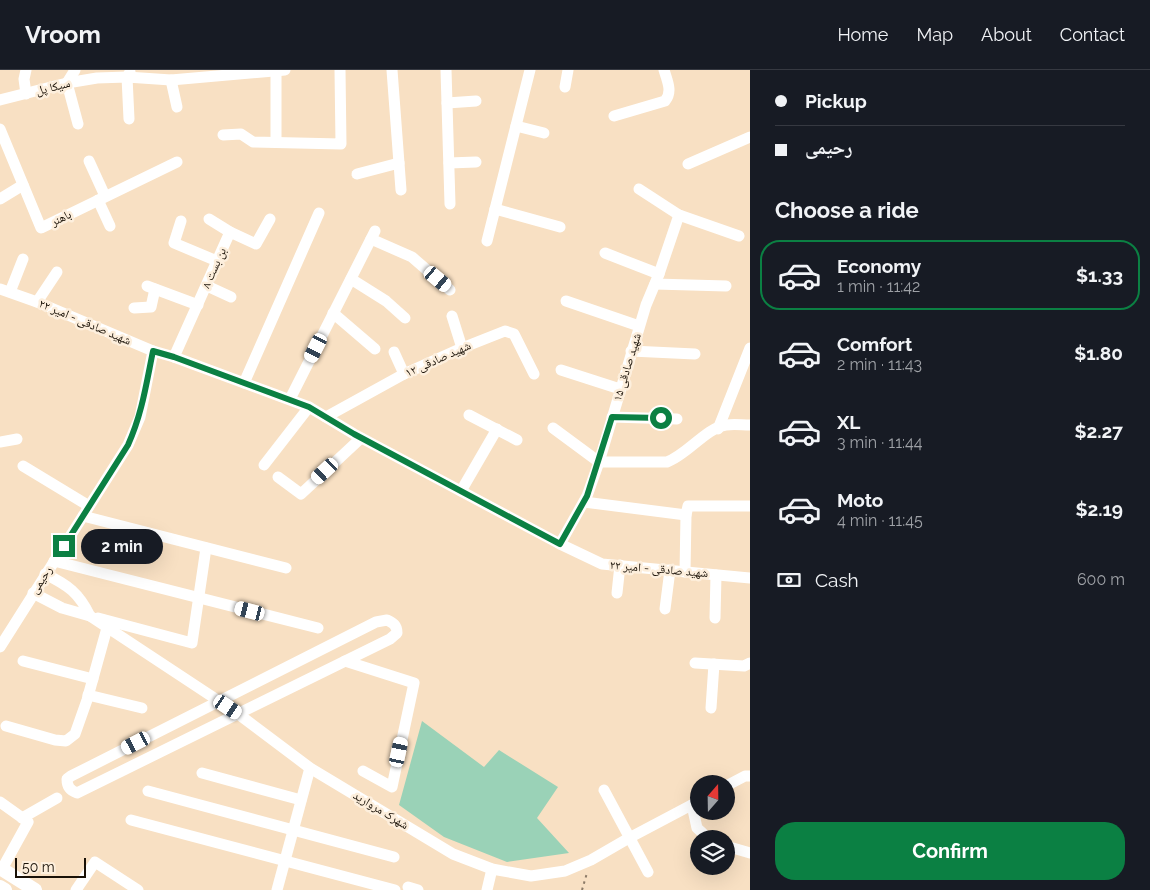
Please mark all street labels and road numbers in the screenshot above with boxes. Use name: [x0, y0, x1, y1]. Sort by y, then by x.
street label: سیکا پل: [34, 76, 72, 98]
street label: باهنر: [48, 207, 74, 230]
street label: بن بست ۸: [199, 246, 229, 291]
street label: شهید صادقی - امیر ۲۲: [37, 296, 133, 348]
street label: شهید صادقی ۱۵: [610, 331, 644, 403]
street label: شهید صادقی ۱۲: [403, 338, 473, 380]
street label: شهید صادقی - امیر ۲۲: [609, 558, 709, 580]
street label: رحیمی: [27, 563, 55, 596]
street label: شهرک مروارید: [351, 788, 411, 832]

